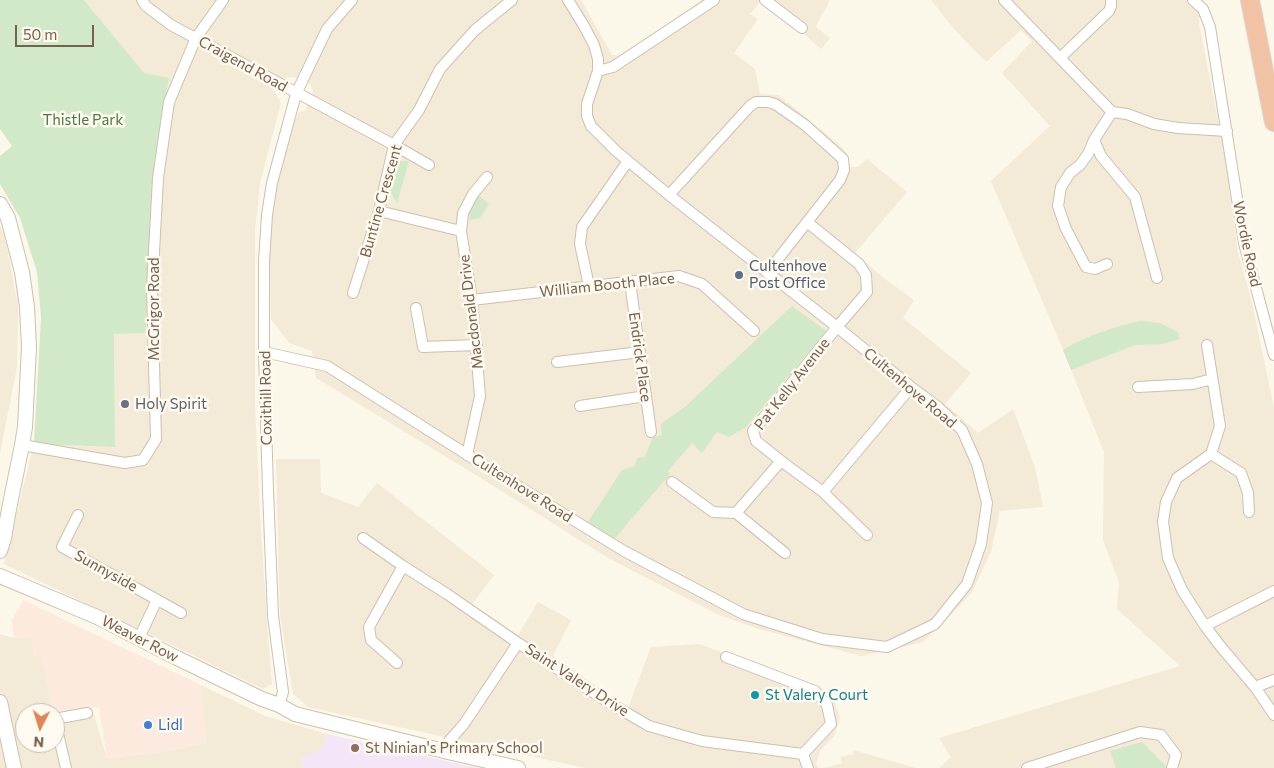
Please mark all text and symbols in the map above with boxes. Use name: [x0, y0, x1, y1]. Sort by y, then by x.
scale bar: [18, 15, 96, 47]
text: 50 m: [23, 25, 57, 43]
street label: Craigend Road: [195, 32, 291, 96]
park label: Thistle Park: [43, 111, 123, 129]
street label: Buntine Crescent: [356, 142, 406, 260]
street label: Wordie Road: [1229, 199, 1265, 289]
street label: Macdonald Drive: [455, 254, 487, 370]
street label: McGrigor Road: [145, 257, 163, 361]
place label: Cultenhove Post Office: [749, 257, 827, 292]
street label: William Booth Place: [538, 269, 676, 301]
marker: Cultenhove Post Office: [733, 269, 745, 281]
street label: Endrick Place: [625, 311, 655, 403]
street label: Pat Kelly Avenue: [750, 334, 834, 434]
street label: Cultenhove Road: [860, 344, 960, 432]
street label: Coxithill Road: [256, 350, 276, 446]
place label: Holy Spirit: [135, 395, 207, 413]
marker: Holy Spirit: [119, 398, 131, 410]
street label: Cultenhove Road: [468, 450, 576, 526]
street label: Sunnyside: [71, 546, 141, 596]
street label: Weaver Row: [98, 612, 182, 666]
street label: Saint Valery Drive: [522, 640, 632, 720]
place label: St Valery Court: [765, 686, 868, 704]
marker: St Valery Court: [749, 689, 761, 701]
north arrow: [15, 703, 65, 753]
place label: Lidl: [158, 716, 183, 734]
marker: Lidl: [142, 719, 154, 731]
text: N: [33, 734, 45, 751]
place label: St Ninian's Primary School: [365, 739, 543, 757]
marker: St Ninian's Primary School: [349, 742, 361, 754]

